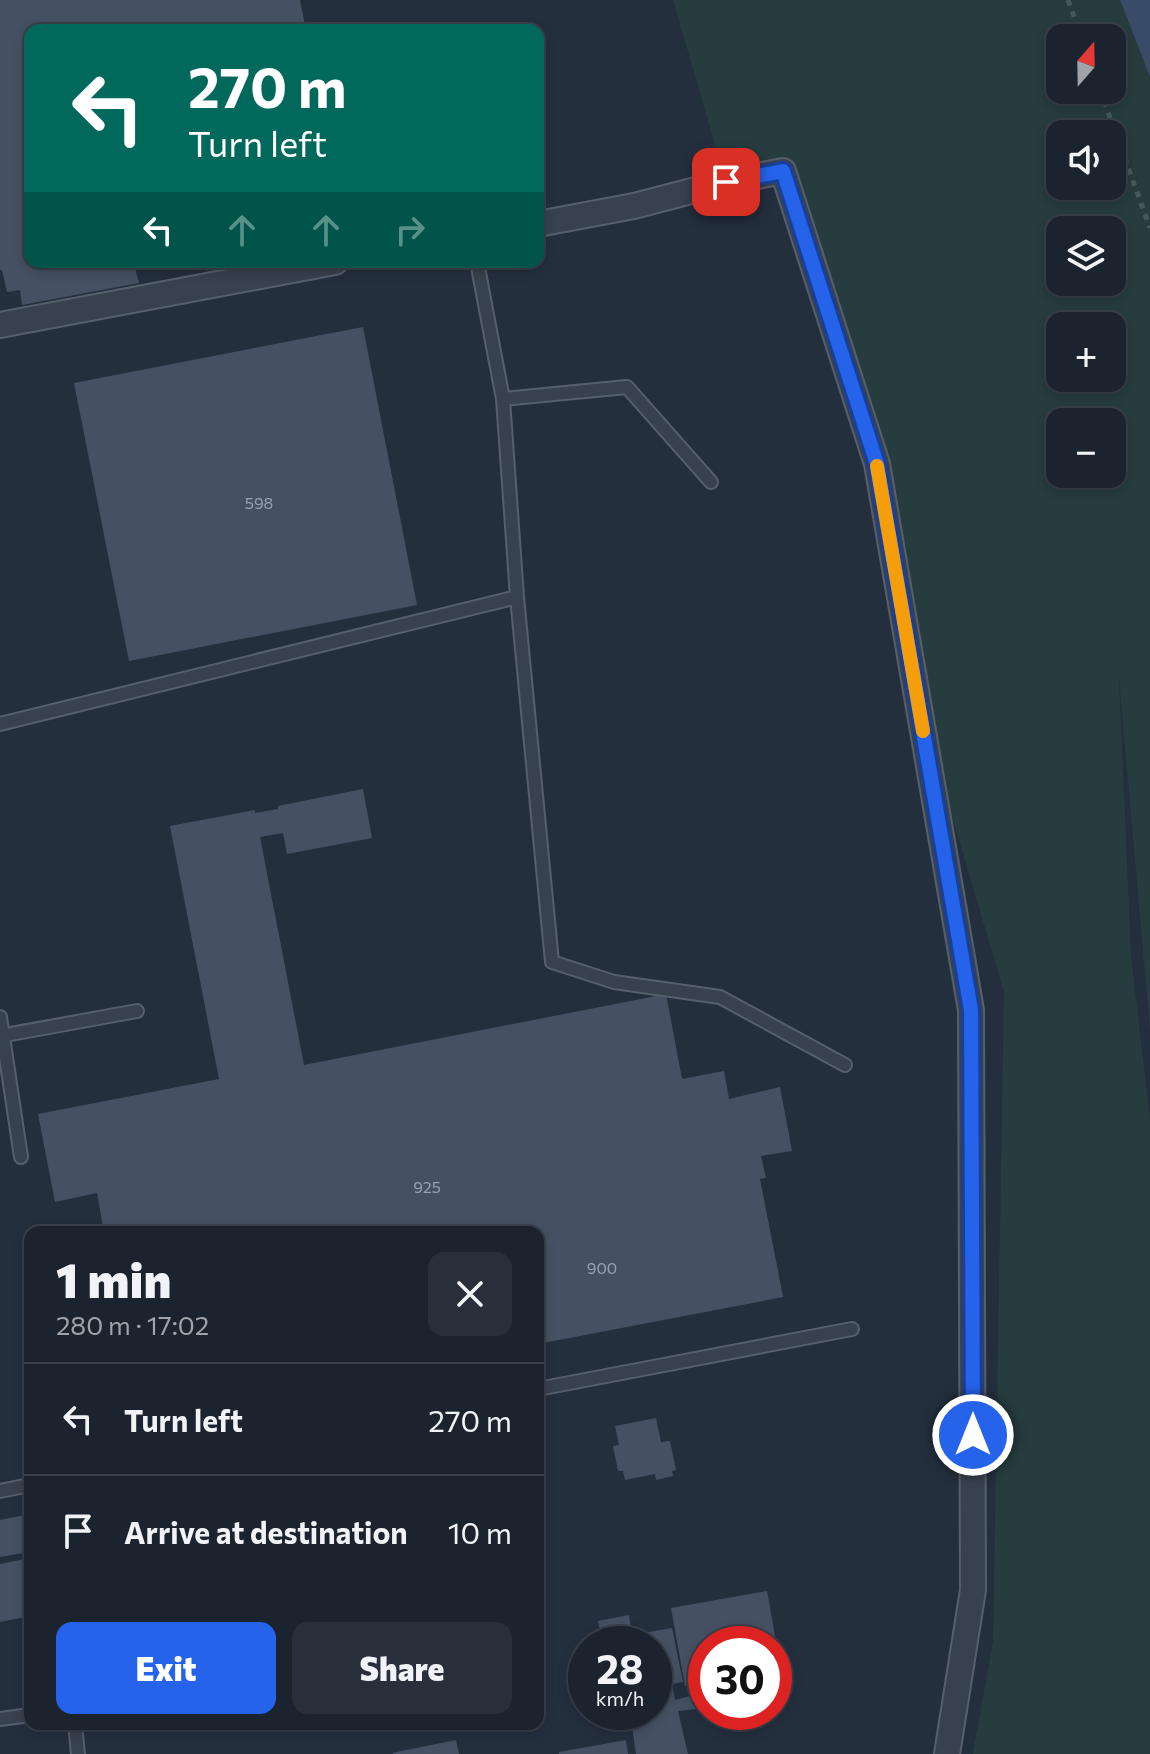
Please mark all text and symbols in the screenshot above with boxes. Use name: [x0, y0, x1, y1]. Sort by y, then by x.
north arrow: [1046, 24, 1126, 104]
map controls: [1046, 24, 1126, 488]
text: 270 m: [188, 51, 347, 120]
icon: left: [56, 56, 160, 160]
text: Turn left: [188, 120, 327, 164]
button: sound: [1046, 120, 1126, 200]
pin: [692, 148, 760, 216]
icon: arrive: [704, 160, 748, 204]
icon: left: [136, 208, 180, 252]
icon: ahead: [220, 208, 264, 252]
icon: ahead: [304, 208, 348, 252]
icon: right: [388, 208, 432, 252]
button: layers: [1046, 216, 1126, 296]
button: +: [1046, 312, 1126, 392]
button: −: [1046, 408, 1126, 488]
house number: 598: [245, 493, 273, 512]
house number: 925: [413, 1177, 441, 1196]
text: 1 min: [56, 1249, 171, 1308]
button: close: [428, 1252, 512, 1336]
house number: 900: [587, 1258, 617, 1277]
text: 280 m · 17:02: [56, 1309, 209, 1340]
position arrow: [931, 1393, 1015, 1477]
icon: left: [56, 1397, 100, 1441]
text: Turn left: [124, 1401, 243, 1438]
text: 270 m: [428, 1401, 512, 1438]
icon: arrive: [56, 1509, 100, 1553]
text: Arrive at destination: [124, 1513, 408, 1550]
text: 10 m: [448, 1513, 512, 1550]
button: Exit: [56, 1622, 276, 1714]
button: Share: [292, 1622, 512, 1714]
speed limit sign: 30: [688, 1626, 792, 1730]
text: 28: [596, 1643, 644, 1692]
text: km/h: [596, 1686, 644, 1710]

